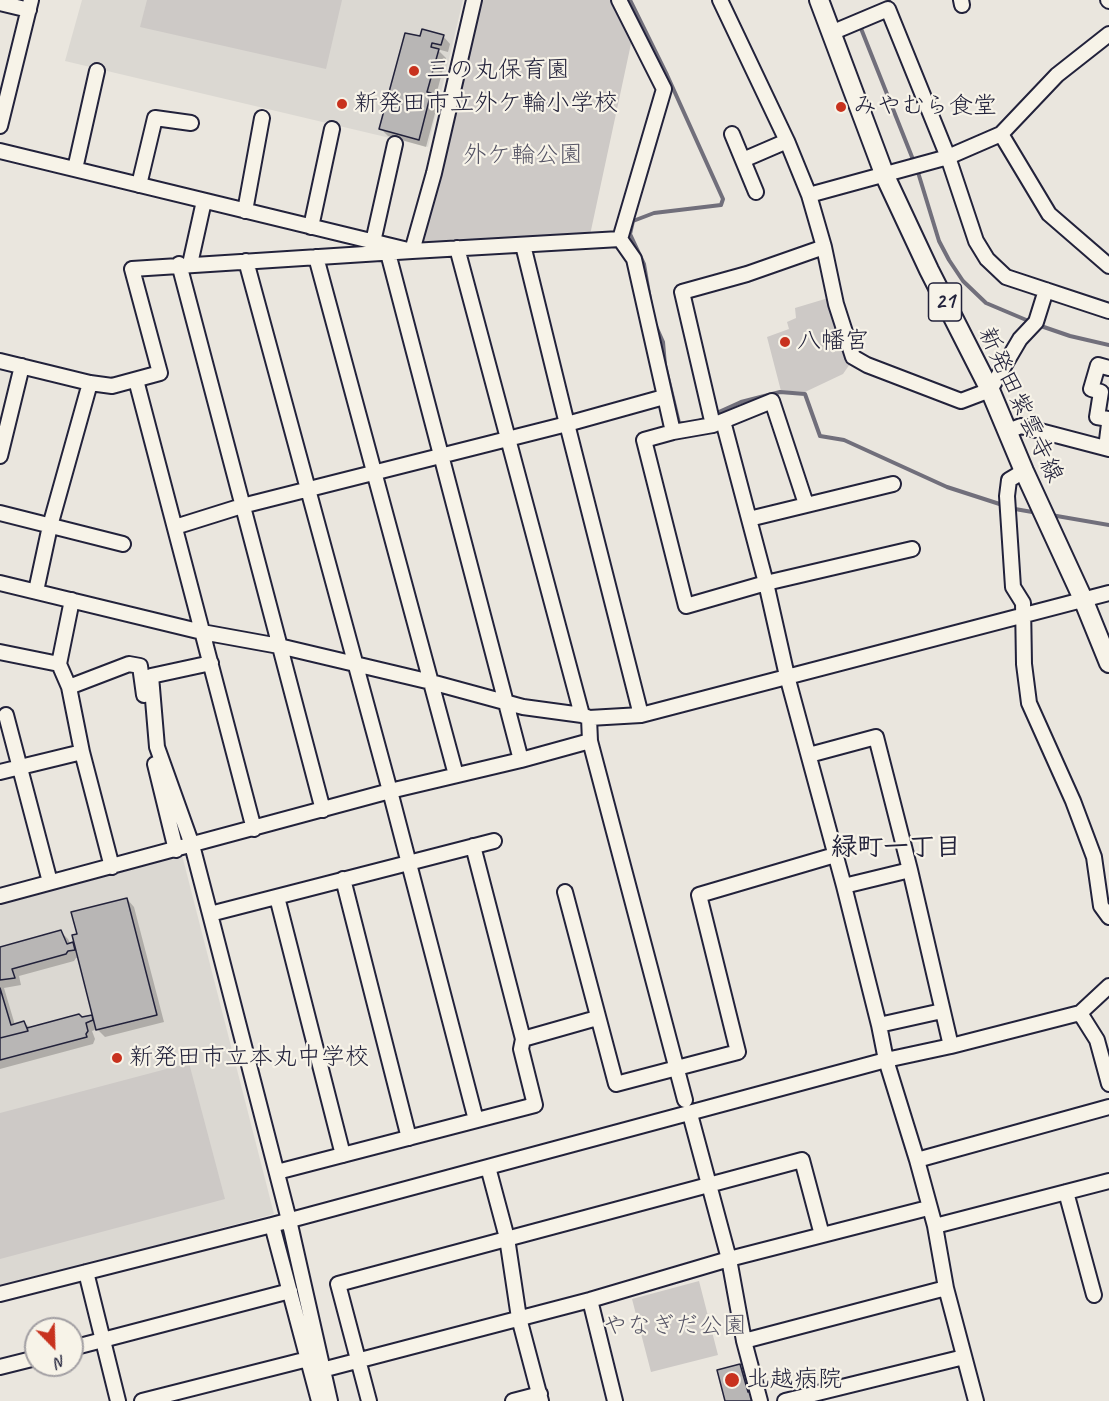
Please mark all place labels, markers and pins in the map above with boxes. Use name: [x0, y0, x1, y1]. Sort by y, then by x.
place label: 三の丸保育園: [426, 57, 570, 85]
marker: 三の丸保育園: [407, 64, 421, 78]
place label: 新発田市立外ケ輪小学校: [354, 90, 618, 118]
place label: みやむら食堂: [853, 93, 997, 121]
marker: 新発田市立外ケ輪小学校: [335, 97, 349, 111]
marker: みやむら食堂: [834, 100, 848, 114]
place label: 八幡宮: [797, 328, 869, 356]
marker: 八幡宮: [778, 335, 792, 349]
place label: 新発田市立本丸中学校: [129, 1044, 369, 1072]
marker: 新発田市立本丸中学校: [110, 1051, 124, 1065]
place label: 北越病院: [746, 1366, 842, 1394]
marker: 北越病院: [723, 1371, 741, 1389]

